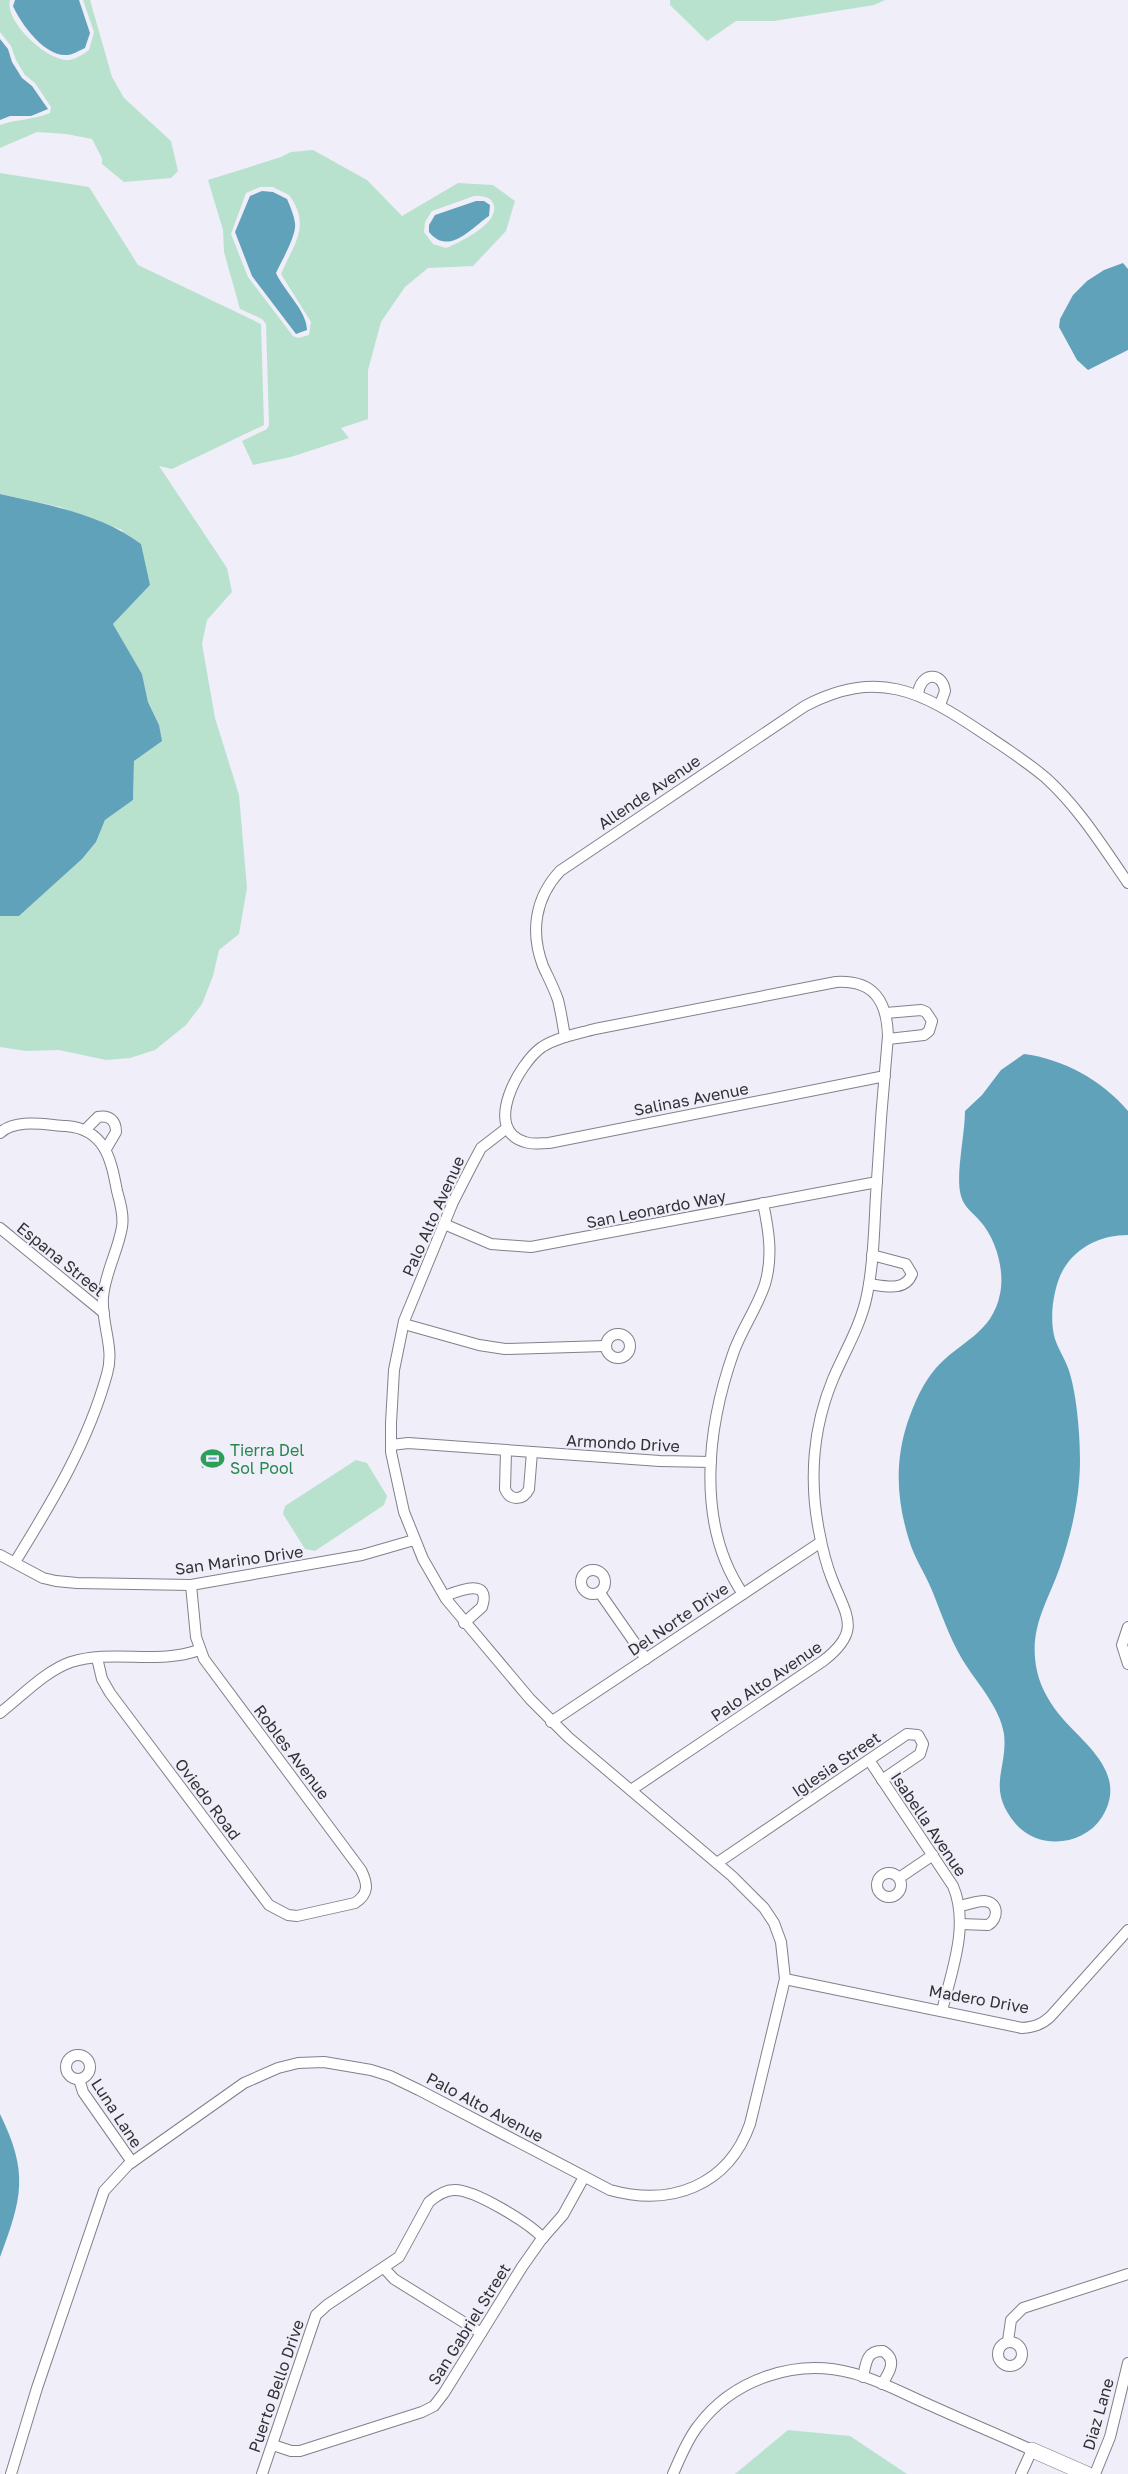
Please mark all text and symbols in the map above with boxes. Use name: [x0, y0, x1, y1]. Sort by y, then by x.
street label: Allende Avenue: [594, 750, 704, 834]
street label: Salinas Avenue: [632, 1078, 750, 1120]
street label: Palo Alto Avenue: [398, 1153, 468, 1279]
street label: San Leonardo Way: [585, 1186, 728, 1232]
street label: Espana Street: [13, 1217, 109, 1301]
street label: Armondo Drive: [566, 1430, 680, 1456]
place label: Tierra Del Sol Pool: [230, 1440, 304, 1478]
sports icon: Tierra Del Sol Pool: [199, 1446, 225, 1472]
street label: San Marino Drive: [173, 1541, 305, 1579]
street label: Del Norte Drive: [624, 1578, 732, 1660]
street label: Palo Alto Avenue: [707, 1636, 825, 1726]
street label: Robles Avenue: [250, 1701, 334, 1803]
street label: Iglesia Street: [788, 1727, 884, 1801]
street label: Oviedo Road: [171, 1754, 245, 1844]
street label: Isabella Avenue: [887, 1768, 971, 1880]
street label: Madero Drive: [927, 1980, 1031, 2018]
street label: Palo Alto Avenue: [423, 2068, 547, 2146]
street label: Luna Lane: [87, 2075, 147, 2151]
street label: San Gabriel Street: [424, 2260, 514, 2388]
street label: Puerto Bello Drive: [244, 2317, 308, 2455]
street label: Diaz Lane: [1078, 2376, 1118, 2452]

